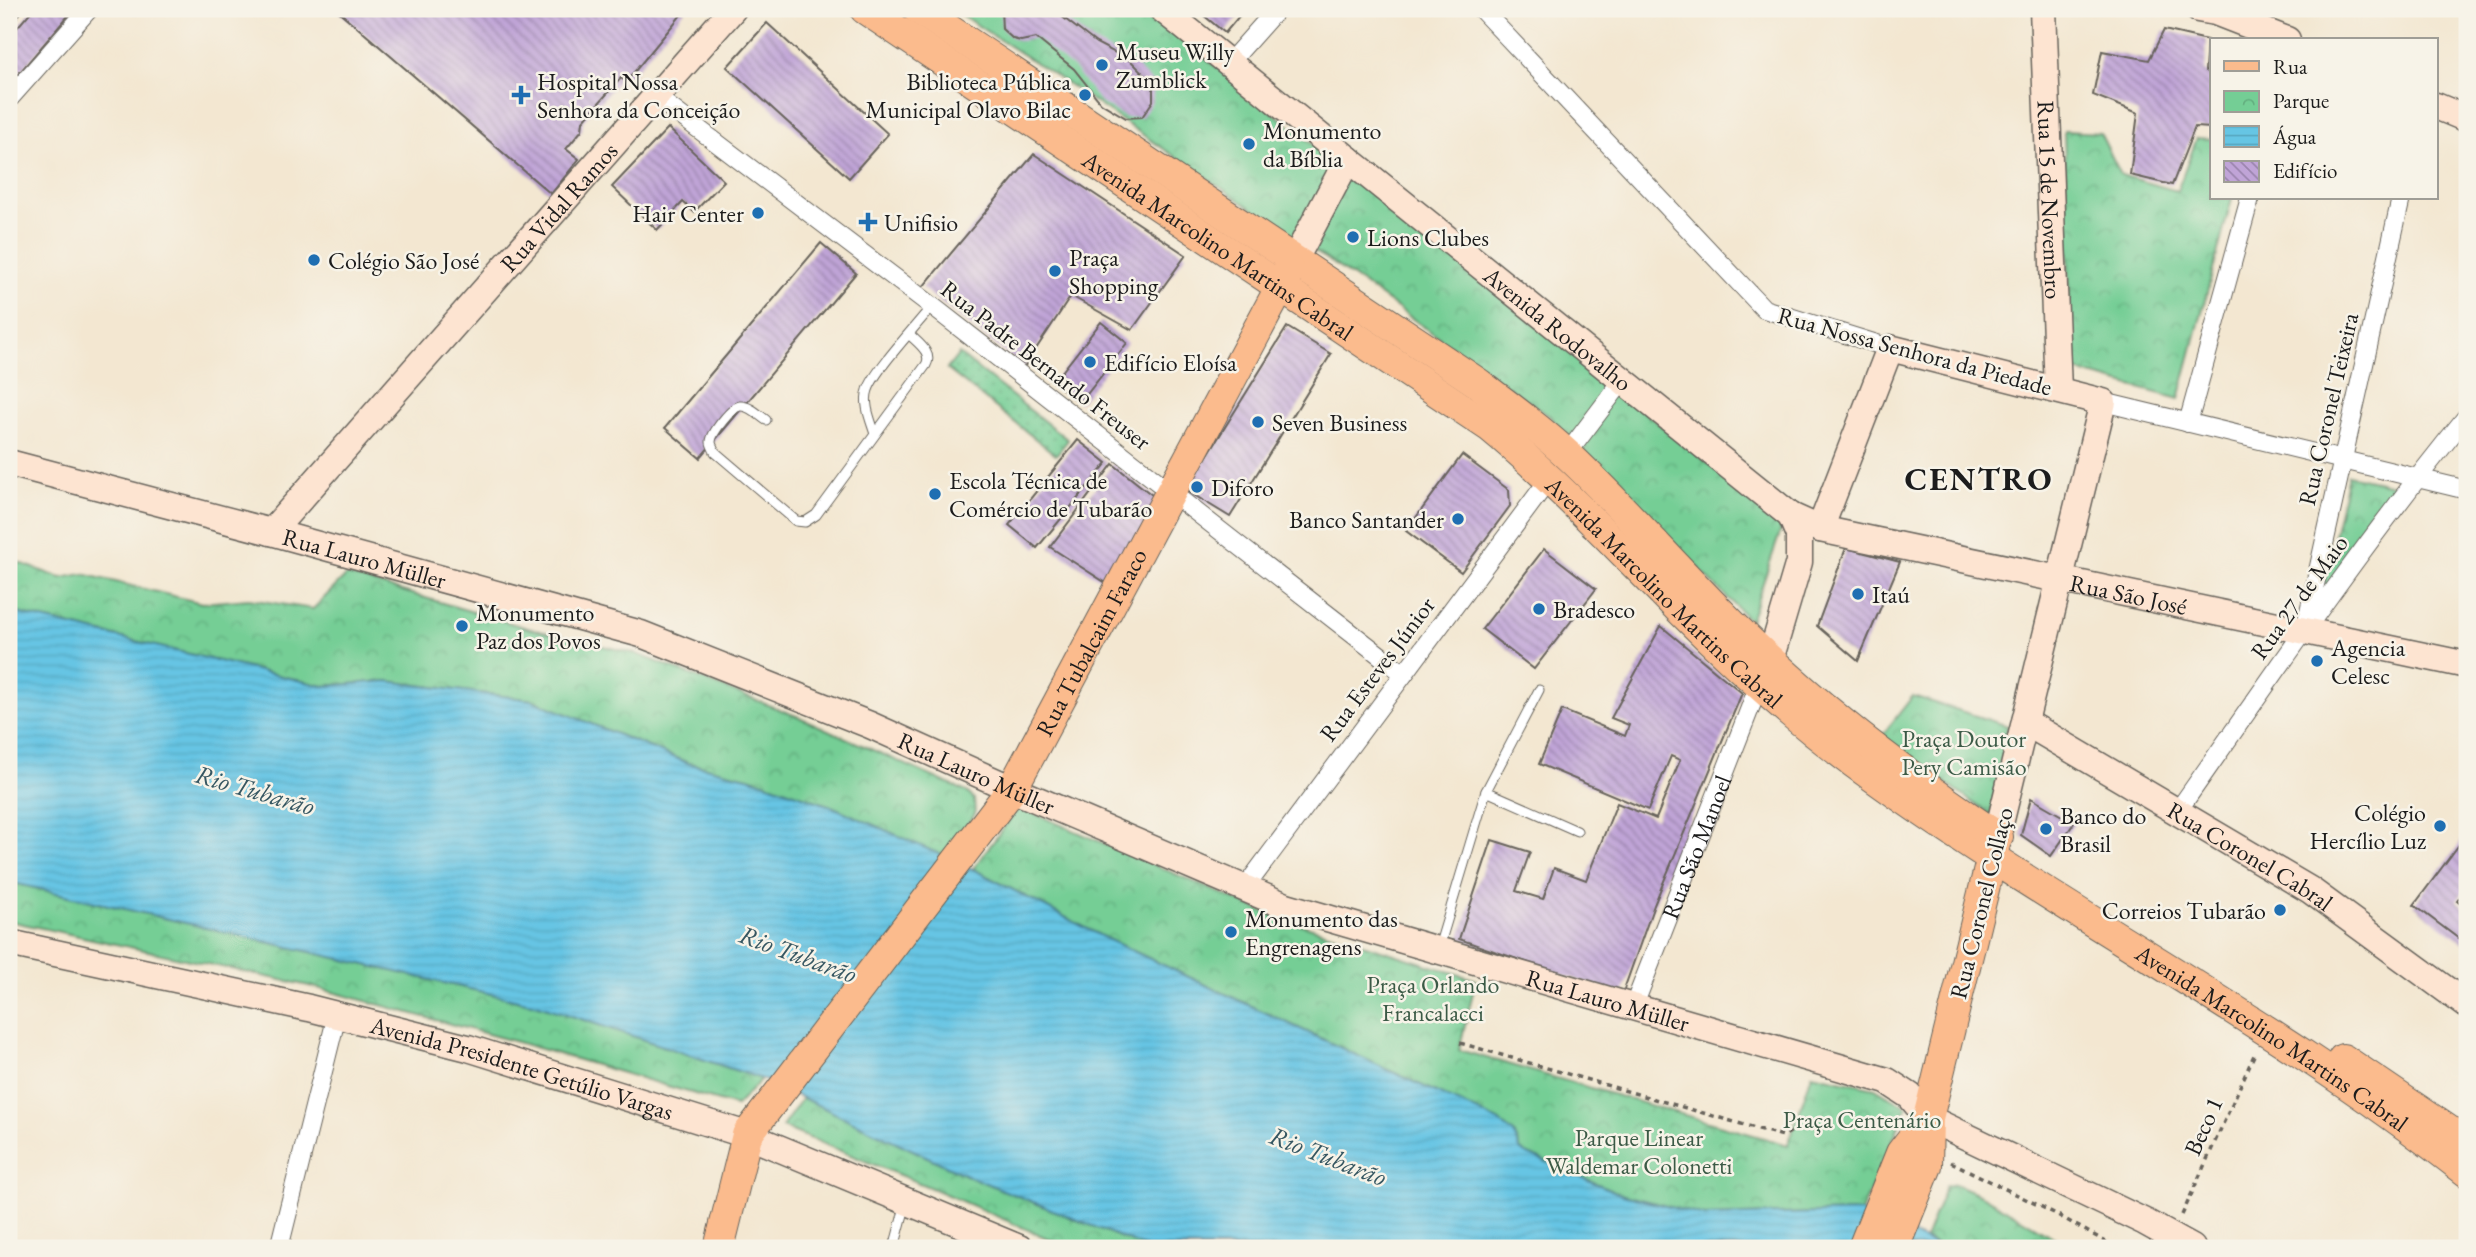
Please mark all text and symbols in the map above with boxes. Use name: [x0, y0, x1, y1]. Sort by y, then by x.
place label: Museu Willy Zumblick: [1116, 36, 1235, 95]
legend: [2210, 38, 2438, 200]
text: Rua: [2273, 53, 2308, 80]
marker: Museu Willy Zumblick: [1094, 57, 1110, 73]
place label: Hospital Nossa Senhora da Conceição: [537, 66, 740, 125]
place label: Biblioteca Pública Municipal Olavo Bilac: [866, 66, 1071, 125]
marker: Hospital Nossa Senhora da Conceição: [511, 85, 531, 105]
marker: Biblioteca Pública Municipal Olavo Bilac: [1077, 87, 1093, 103]
text: Parque: [2273, 87, 2329, 114]
street label: Rua 15 de Novembro: [2031, 100, 2070, 300]
place label: Monumento da Bíblia: [1263, 115, 1382, 174]
text: Água: [2272, 123, 2317, 150]
street label: Rua Vidal Ramos: [493, 135, 624, 278]
marker: Monumento da Bíblia: [1241, 136, 1257, 152]
street label: Avenida Marcolino Martins Cabral: [1076, 143, 1360, 347]
text: Edifício: [2273, 157, 2337, 184]
place label: Hair Center: [632, 198, 744, 229]
marker: Hair Center: [750, 205, 766, 221]
place label: Unifisio: [884, 207, 958, 238]
marker: Unifisio: [858, 212, 878, 232]
place label: Lions Clubes: [1367, 222, 1489, 253]
marker: Lions Clubes: [1345, 229, 1361, 245]
place label: Praça Shopping: [1069, 242, 1159, 301]
place label: Colégio São José: [328, 245, 479, 276]
marker: Colégio São José: [306, 252, 322, 268]
street label: Avenida Rodovalho: [1477, 259, 1639, 398]
marker: Praça Shopping: [1047, 263, 1063, 279]
street label: Rua Padre Bernardo Freuser: [935, 273, 1157, 457]
street label: Rua Nossa Senhora da Piedade: [1774, 299, 2056, 403]
street label: Rua Coronel Teixeira: [2291, 309, 2365, 508]
place label: Edifício Eloísa: [1104, 347, 1237, 378]
marker: Edifício Eloísa: [1082, 354, 1098, 370]
place label: Seven Business: [1272, 407, 1407, 438]
marker: Seven Business: [1250, 414, 1266, 430]
district label: CENTRO: [1905, 458, 2053, 500]
place label: Escola Técnica de Comércio de Tubarão: [949, 465, 1152, 524]
street label: Avenida Marcolino Martins Cabral: [1539, 468, 1790, 715]
place label: Diforo: [1211, 472, 1274, 503]
marker: Diforo: [1189, 479, 1205, 495]
marker: Escola Técnica de Comércio de Tubarão: [927, 486, 943, 502]
place label: Banco Santander: [1289, 504, 1444, 535]
marker: Banco Santander: [1450, 511, 1466, 527]
street label: Rua Lauro Müller: [279, 520, 450, 595]
street label: Rua 27 de Maio: [2243, 528, 2355, 665]
street label: Rua Tubalcaim Faraco: [1028, 543, 1154, 741]
street label: Rua São José: [2067, 566, 2190, 621]
place label: Itaú: [1872, 579, 1910, 610]
marker: Itaú: [1850, 586, 1866, 602]
street label: Rua Esteves Júnior: [1312, 590, 1442, 748]
place label: Bradesco: [1553, 594, 1635, 625]
place label: Monumento Paz dos Povos: [476, 597, 601, 656]
marker: Bradesco: [1531, 601, 1547, 617]
marker: Monumento Paz dos Povos: [454, 618, 470, 634]
place label: Agencia Celesc: [2330, 632, 2406, 691]
marker: Agencia Celesc: [2309, 653, 2325, 669]
park label: Praça Doutor Pery Camisão: [1901, 723, 2027, 782]
street label: Rua Lauro Müller: [893, 724, 1060, 821]
water label: Rio Tubarão: [191, 757, 319, 823]
street label: Rua São Manoel: [1654, 770, 1738, 923]
street label: Rua Coronel Cabral: [2162, 794, 2340, 918]
place label: Colégio Hercílio Luz: [2310, 797, 2426, 856]
place label: Banco do Brasil: [2060, 800, 2146, 859]
street label: Rua Coronel Collaço: [1942, 804, 2020, 1002]
marker: Colégio Hercílio Luz: [2432, 818, 2448, 834]
marker: Banco do Brasil: [2038, 821, 2054, 837]
place label: Correios Tubarão: [2102, 895, 2266, 926]
marker: Correios Tubarão: [2272, 902, 2288, 918]
place label: Monumento das Engrenagens: [1245, 903, 1398, 962]
water label: Rio Tubarão: [734, 917, 862, 991]
marker: Monumento das Engrenagens: [1223, 924, 1239, 940]
street label: Avenida Marcolino Martins Cabral: [2129, 936, 2415, 1138]
street label: Rua Lauro Müller: [1523, 961, 1693, 1038]
park label: Praça Orlando Francalacci: [1367, 969, 1500, 1028]
street label: Avenida Presidente Getúlio Vargas: [366, 1008, 677, 1127]
street label: Beco 1: [2176, 1092, 2230, 1160]
park label: Praça Centenário: [1783, 1104, 1941, 1135]
water label: Rio Tubarão: [1265, 1118, 1392, 1194]
park label: Parque Linear Waldemar Colonetti: [1546, 1122, 1732, 1181]

